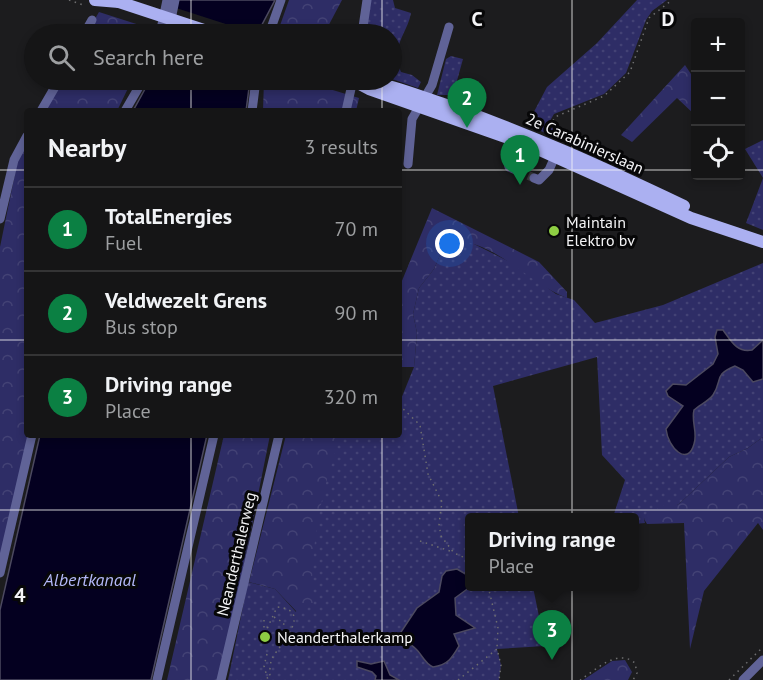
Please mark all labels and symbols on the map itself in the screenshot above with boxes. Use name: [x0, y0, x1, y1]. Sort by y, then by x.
text: C: [471, 6, 483, 32]
text: D: [662, 6, 675, 32]
pin: 2: [448, 78, 486, 128]
street label: 2e Carabinierslaan: [523, 108, 647, 178]
pin: 1: [500, 136, 540, 185]
place label: Maintain Elektro bv: [566, 212, 635, 250]
marker: Maintain Elektro bv: [547, 224, 561, 238]
your location: [435, 229, 464, 258]
street label: Neanderthalerweg: [212, 490, 260, 618]
water label: Albertkanaal: [43, 568, 136, 591]
text: 4: [14, 582, 26, 608]
pin: 3: [532, 610, 572, 660]
place label: Neanderthalerkamp: [277, 627, 413, 647]
marker: Neanderthalerkamp: [258, 630, 272, 644]

